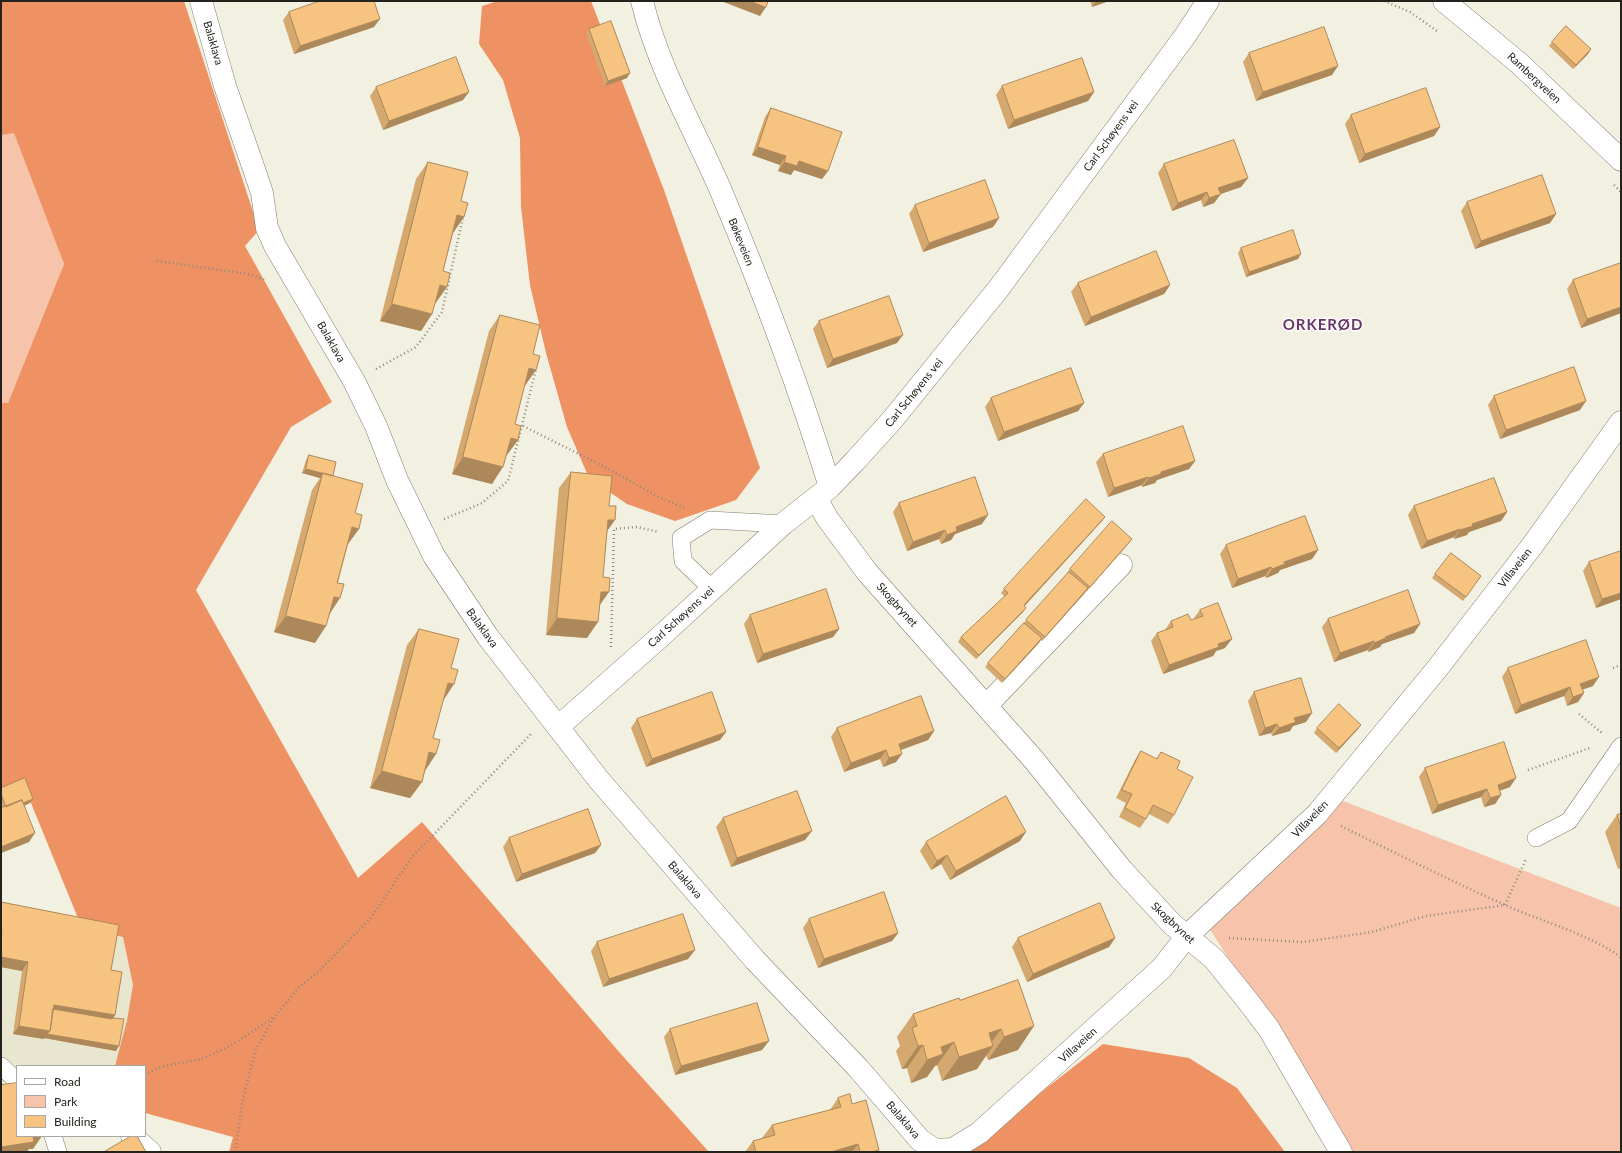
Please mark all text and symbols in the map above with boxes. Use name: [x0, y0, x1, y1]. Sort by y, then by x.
street label: Balaklava: [200, 19, 226, 67]
street label: Rambergveien: [1504, 50, 1564, 106]
street label: Carl Schøyens vei: [1081, 98, 1141, 174]
street label: Bøkeveien: [725, 216, 757, 268]
district label: ORKERØD: [1283, 316, 1363, 334]
street label: Balaklava: [314, 319, 348, 365]
street label: Carl Schøyens vei: [882, 356, 946, 430]
street label: Villaveien: [1495, 546, 1535, 590]
street label: Skogbrynet: [874, 580, 920, 630]
street label: Carl Schøyens vei: [645, 584, 717, 650]
street label: Balaklava: [463, 606, 501, 650]
street label: Villaveien: [1289, 798, 1331, 840]
street label: Balaklava: [665, 859, 705, 901]
street label: Skogbrynet: [1148, 899, 1198, 947]
street label: Villaveien: [1056, 1025, 1100, 1065]
legend: [16, 1065, 146, 1137]
text: Road: [54, 1074, 81, 1089]
text: Park: [54, 1094, 77, 1109]
street label: Balaklava: [883, 1099, 923, 1141]
text: Building: [54, 1114, 97, 1129]

